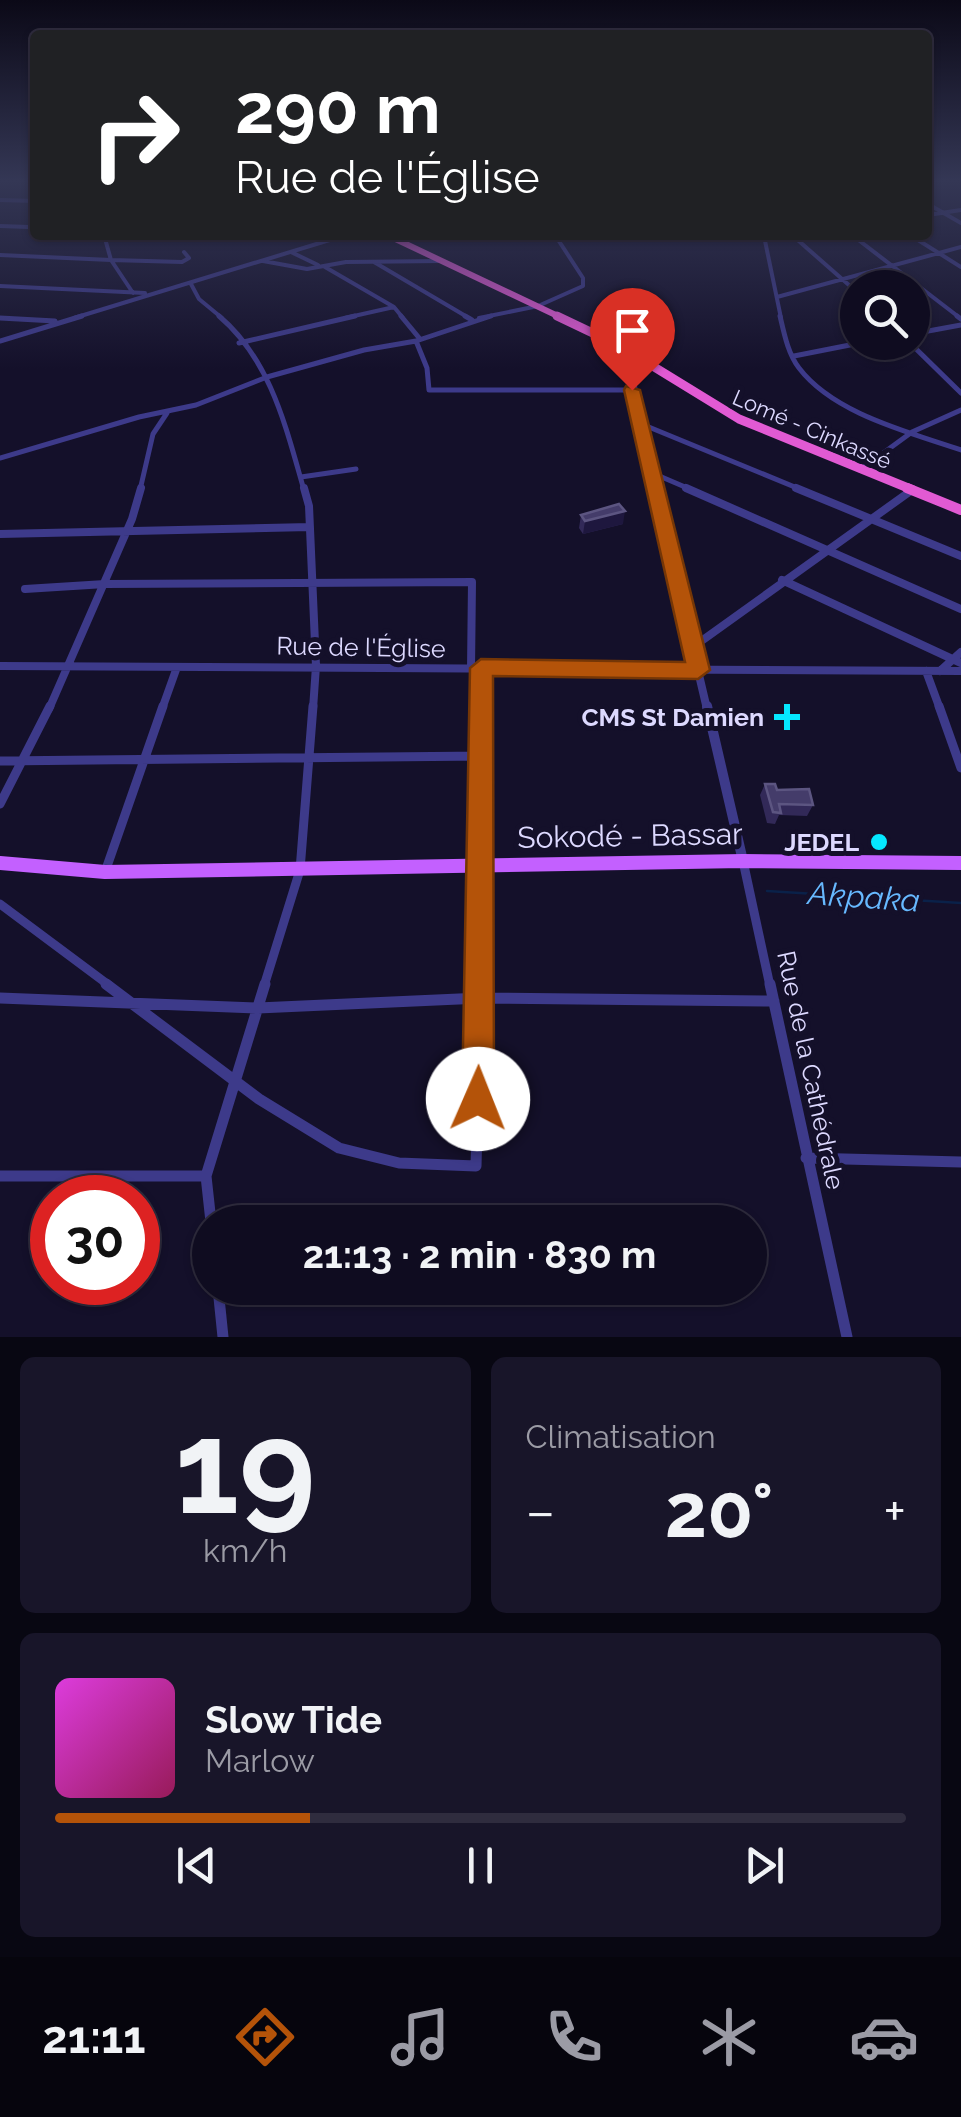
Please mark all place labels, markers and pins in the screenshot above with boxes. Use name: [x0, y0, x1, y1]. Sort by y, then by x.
pin: [590, 288, 675, 391]
place label: CMS St Damien: [581, 702, 764, 732]
marker: CMS St Damien: [774, 704, 800, 730]
place label: JEDEL: [784, 827, 859, 857]
marker: JEDEL: [868, 831, 890, 853]

